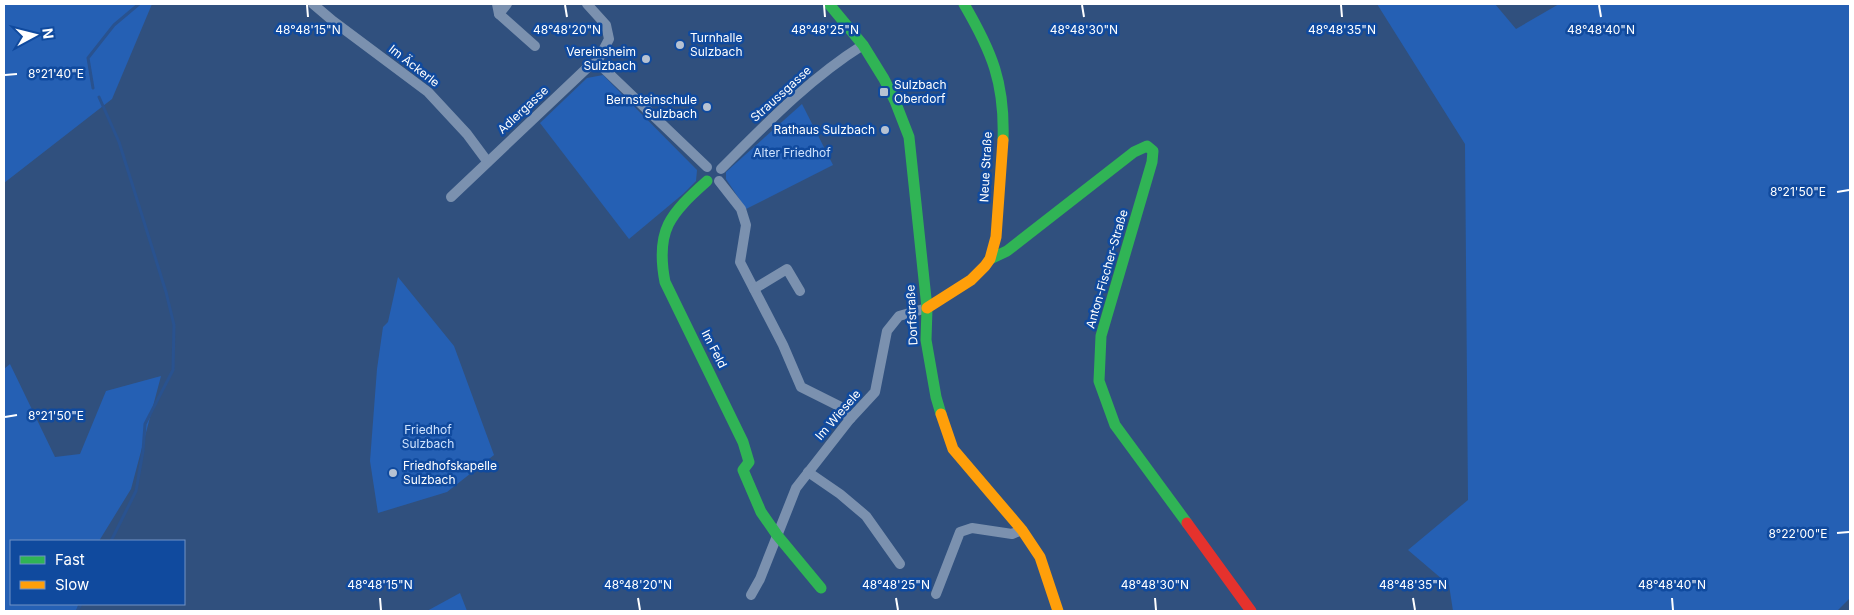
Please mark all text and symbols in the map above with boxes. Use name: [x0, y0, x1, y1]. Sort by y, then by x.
north arrow: [10, 10, 60, 60]
text: 48°48'15"N: [275, 22, 341, 37]
text: 48°48'20"N: [533, 22, 601, 37]
text: 48°48'25"N: [791, 22, 859, 37]
text: 48°48'30"N: [1050, 22, 1118, 37]
text: 48°48'35"N: [1308, 22, 1376, 37]
text: 48°48'40"N: [1567, 22, 1635, 37]
text: N: [39, 27, 57, 40]
place label: Turnhalle Sulzbach: [690, 30, 742, 59]
marker: Turnhalle Sulzbach: [674, 39, 686, 51]
street label: Im Äckerle: [386, 41, 443, 90]
place label: Vereinsheim Sulzbach: [566, 44, 636, 73]
marker: Vereinsheim Sulzbach: [640, 53, 652, 65]
street label: Straussgasse: [747, 62, 814, 125]
text: 8°21'40"E: [28, 66, 84, 81]
place label: Sulzbach Oberdorf: [894, 77, 946, 106]
street label: Adlergasse: [494, 82, 551, 137]
marker: Sulzbach Oberdorf: [878, 86, 890, 98]
place label: Bernsteinschule Sulzbach: [606, 92, 697, 121]
marker: Bernsteinschule Sulzbach: [701, 101, 713, 113]
place label: Rathaus Sulzbach: [774, 122, 875, 137]
marker: Rathaus Sulzbach: [879, 124, 891, 136]
street label: Neue Straße: [976, 131, 995, 203]
park label: Alter Friedhof: [753, 145, 831, 160]
text: 8°21'50"E: [1770, 184, 1826, 199]
street label: Anton-Fischer-Straße: [1082, 208, 1131, 330]
street label: Dorfstraße: [902, 284, 921, 346]
street label: Im Feld: [698, 327, 730, 370]
street label: Im Wiesele: [812, 386, 864, 443]
text: 8°21'50"E: [28, 408, 84, 423]
park label: Friedhof Sulzbach: [402, 422, 454, 451]
place label: Friedhofskapelle Sulzbach: [403, 458, 497, 487]
marker: Friedhofskapelle Sulzbach: [387, 467, 399, 479]
text: 8°22'00"E: [1769, 526, 1827, 541]
legend: [10, 540, 185, 605]
text: Fast: [55, 550, 85, 569]
text: Slow: [55, 575, 89, 594]
text: 48°48'15"N: [347, 577, 413, 592]
text: 48°48'20"N: [604, 577, 672, 592]
text: 48°48'25"N: [862, 577, 930, 592]
text: 48°48'30"N: [1121, 577, 1189, 592]
text: 48°48'35"N: [1379, 577, 1447, 592]
text: 48°48'40"N: [1638, 577, 1706, 592]

